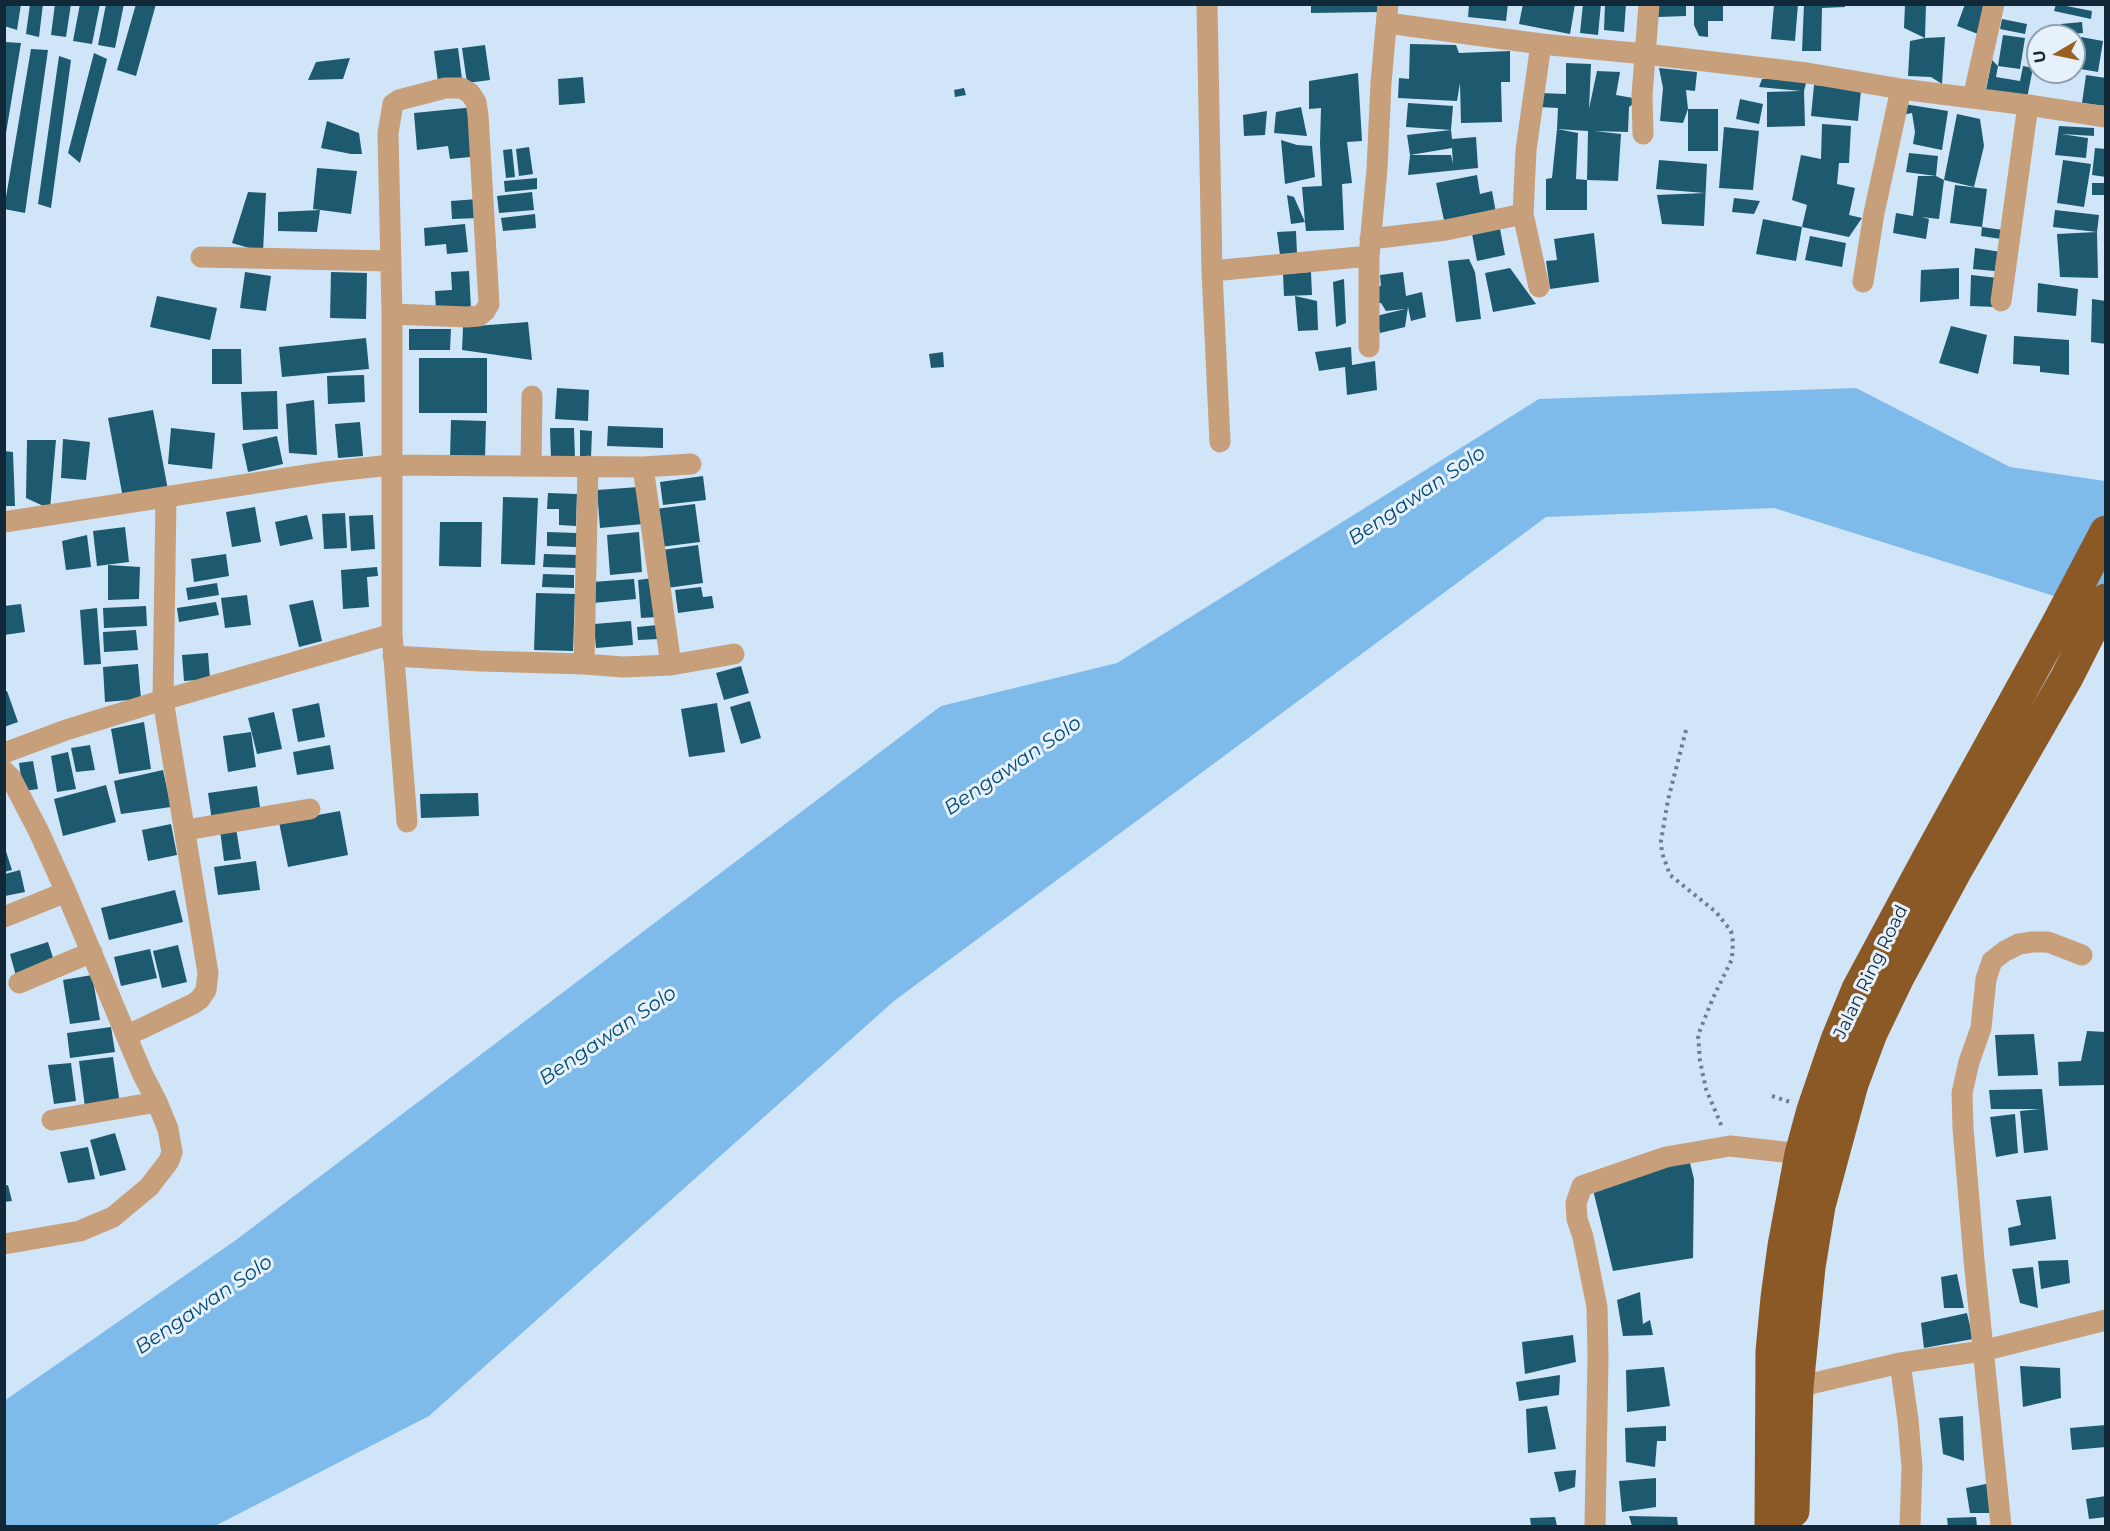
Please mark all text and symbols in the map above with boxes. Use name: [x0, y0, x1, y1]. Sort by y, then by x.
north arrow: [2026, 24, 2086, 84]
text: U: [2029, 49, 2050, 64]
water label: Bengawan Solo: [1344, 441, 1490, 551]
water label: Bengawan Solo: [940, 711, 1086, 821]
street label: Jalan Ring Road: [1829, 902, 1913, 1042]
water label: Bengawan Solo: [535, 981, 681, 1091]
water label: Bengawan Solo: [131, 1250, 277, 1360]

